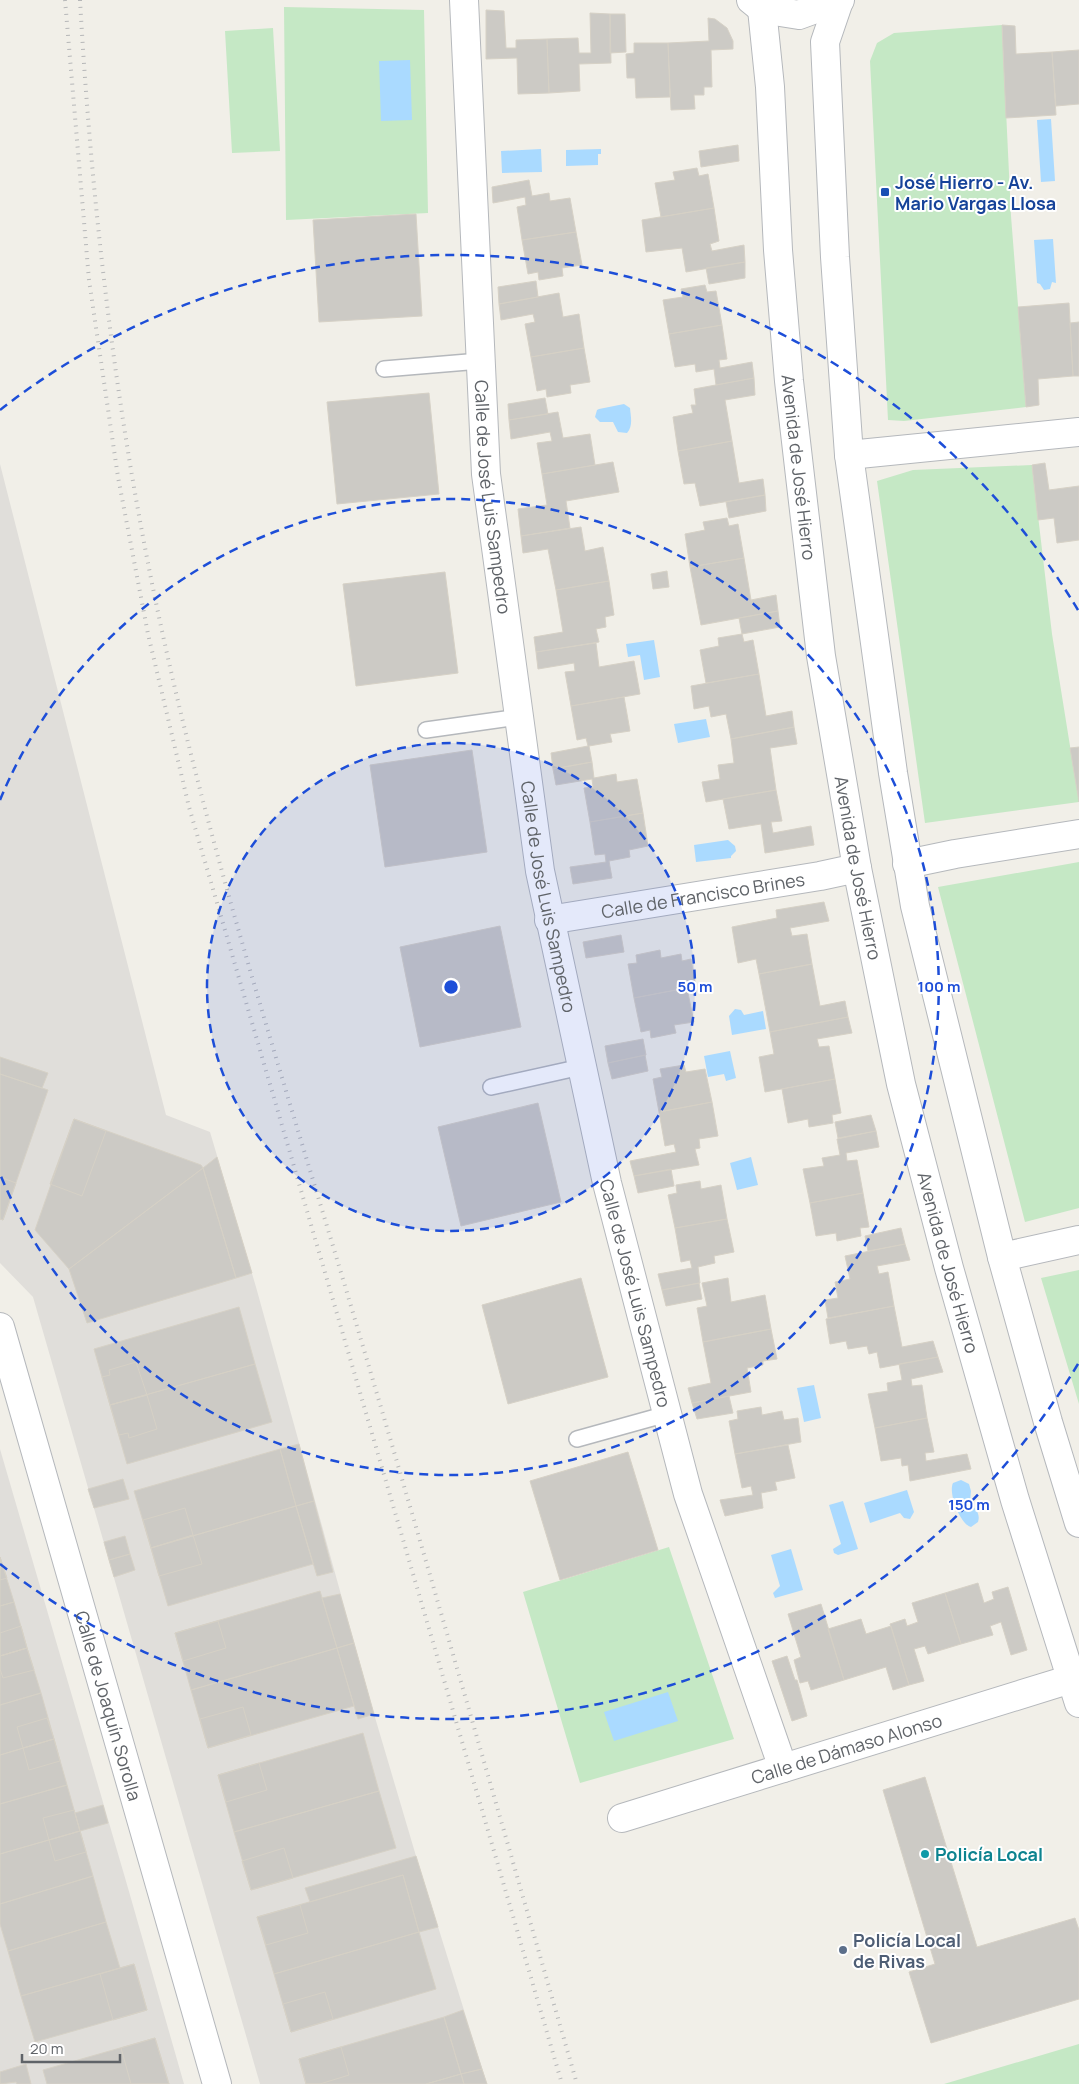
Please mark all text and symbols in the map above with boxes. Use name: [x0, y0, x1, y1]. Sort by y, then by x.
place label: José Hierro - Av. Mario Vargas Llosa: [895, 170, 1056, 215]
marker: José Hierro - Av. Mario Vargas Llosa: [879, 186, 891, 198]
street label: Avenida de José Hierro: [777, 374, 822, 562]
street label: Calle de José Luis Sampedro: [470, 379, 517, 615]
street label: Avenida de José Hierro: [830, 774, 887, 962]
street label: Calle de José Luis Sampedro: [516, 779, 582, 1015]
street label: Calle de Francisco Brines: [599, 867, 806, 923]
text: 50 m: [677, 976, 713, 997]
text: 100 m: [918, 976, 960, 997]
centre of rings: [442, 978, 460, 996]
street label: Avenida de José Hierro: [912, 1169, 985, 1356]
street label: Calle de José Luis Sampedro: [594, 1176, 677, 1410]
text: 150 m: [948, 1494, 990, 1515]
street label: Calle de Joaquín Sorolla: [70, 1608, 147, 1803]
street label: Calle de Dámaso Alonso: [748, 1708, 945, 1789]
place label: Policía Local: [935, 1842, 1043, 1866]
marker: Policía Local: [919, 1848, 931, 1860]
place label: Policía Local de Rivas: [853, 1928, 961, 1973]
marker: Policía Local de Rivas: [837, 1944, 849, 1956]
scale bar: [22, 2032, 120, 2064]
text: 20 m: [30, 2038, 63, 2059]

